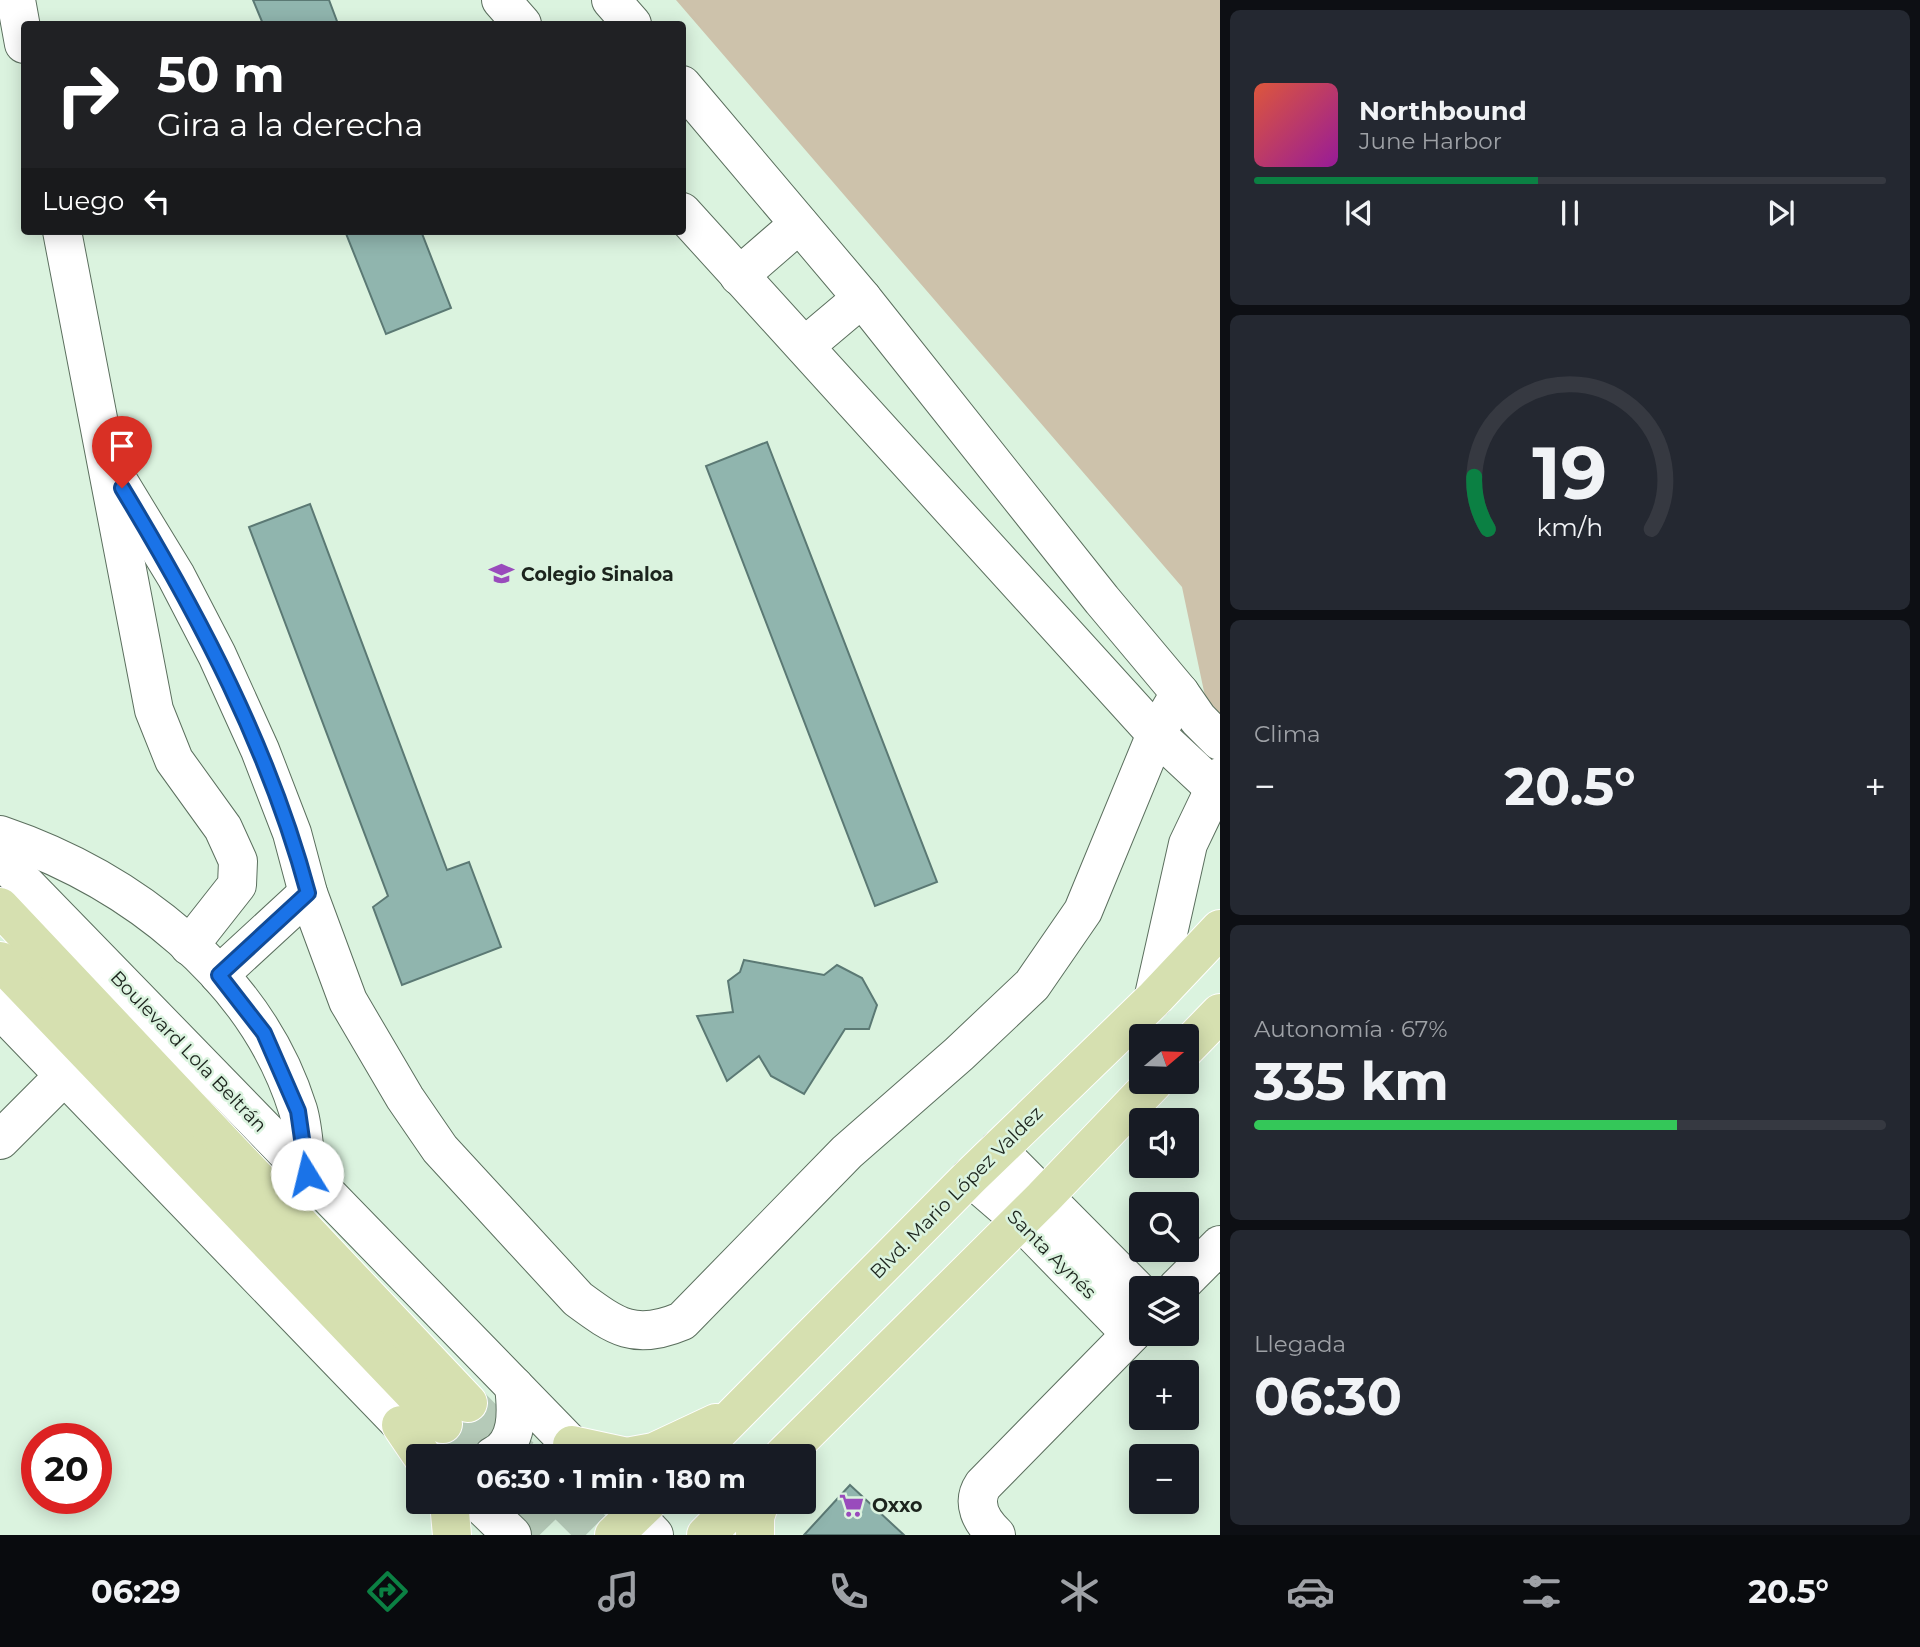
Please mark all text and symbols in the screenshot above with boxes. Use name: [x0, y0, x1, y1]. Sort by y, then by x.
text: 50 m: [157, 45, 285, 104]
icon: right: [42, 49, 133, 140]
text: Northbound: [1359, 95, 1527, 127]
text: Gira a la derecha: [157, 105, 423, 144]
text: June Harbor: [1359, 127, 1502, 155]
icon: left: [138, 182, 176, 220]
text: Luego: [42, 185, 124, 217]
icon: previous: [1340, 194, 1378, 232]
icon: pause: [1551, 194, 1589, 232]
icon: next: [1762, 194, 1800, 232]
pin: [92, 416, 152, 488]
icon: arrive: [103, 427, 141, 465]
text: 19: [1533, 429, 1607, 517]
text: km/h: [1537, 511, 1603, 541]
school or university icon: Colegio Sinaloa: [487, 560, 515, 588]
place label: Colegio Sinaloa: [521, 563, 674, 586]
text: Clima: [1254, 720, 1321, 748]
text: 20.5°: [1504, 755, 1636, 818]
text: −: [1254, 763, 1276, 810]
text: +: [1864, 763, 1886, 810]
street label: Boulevard Lola Beltrán: [106, 966, 272, 1137]
text: Autonomía · 67%: [1254, 1015, 1447, 1043]
north arrow: [1129, 1024, 1199, 1094]
map controls: [1129, 1024, 1199, 1514]
text: 335 km: [1254, 1050, 1449, 1113]
street label: Blvd. Mario López Valdez: [865, 1101, 1047, 1283]
button: sound: [1129, 1108, 1199, 1178]
position arrow: [270, 1137, 344, 1211]
button: search: [1129, 1192, 1199, 1262]
street label: Santa Aynés: [1002, 1205, 1101, 1304]
button: layers: [1129, 1276, 1199, 1346]
text: Llegada: [1254, 1330, 1346, 1358]
button: +: [1129, 1360, 1199, 1430]
text: 06:30: [1254, 1365, 1402, 1428]
speed limit sign: 20: [21, 1423, 112, 1514]
button: −: [1129, 1444, 1199, 1514]
text: 06:30 · 1 min · 180 m: [476, 1463, 746, 1495]
supermarket icon: Oxxo: [838, 1491, 866, 1519]
place label: Oxxo: [872, 1494, 923, 1517]
icon: directions: [363, 1567, 412, 1616]
icon: music: [594, 1567, 643, 1616]
icon: phone: [824, 1567, 873, 1616]
icon: climate: [1055, 1567, 1104, 1616]
icon: car: [1286, 1567, 1335, 1616]
icon: filters: [1517, 1567, 1566, 1616]
text: 06:29: [91, 1572, 181, 1611]
text: 20.5°: [1748, 1572, 1829, 1611]

